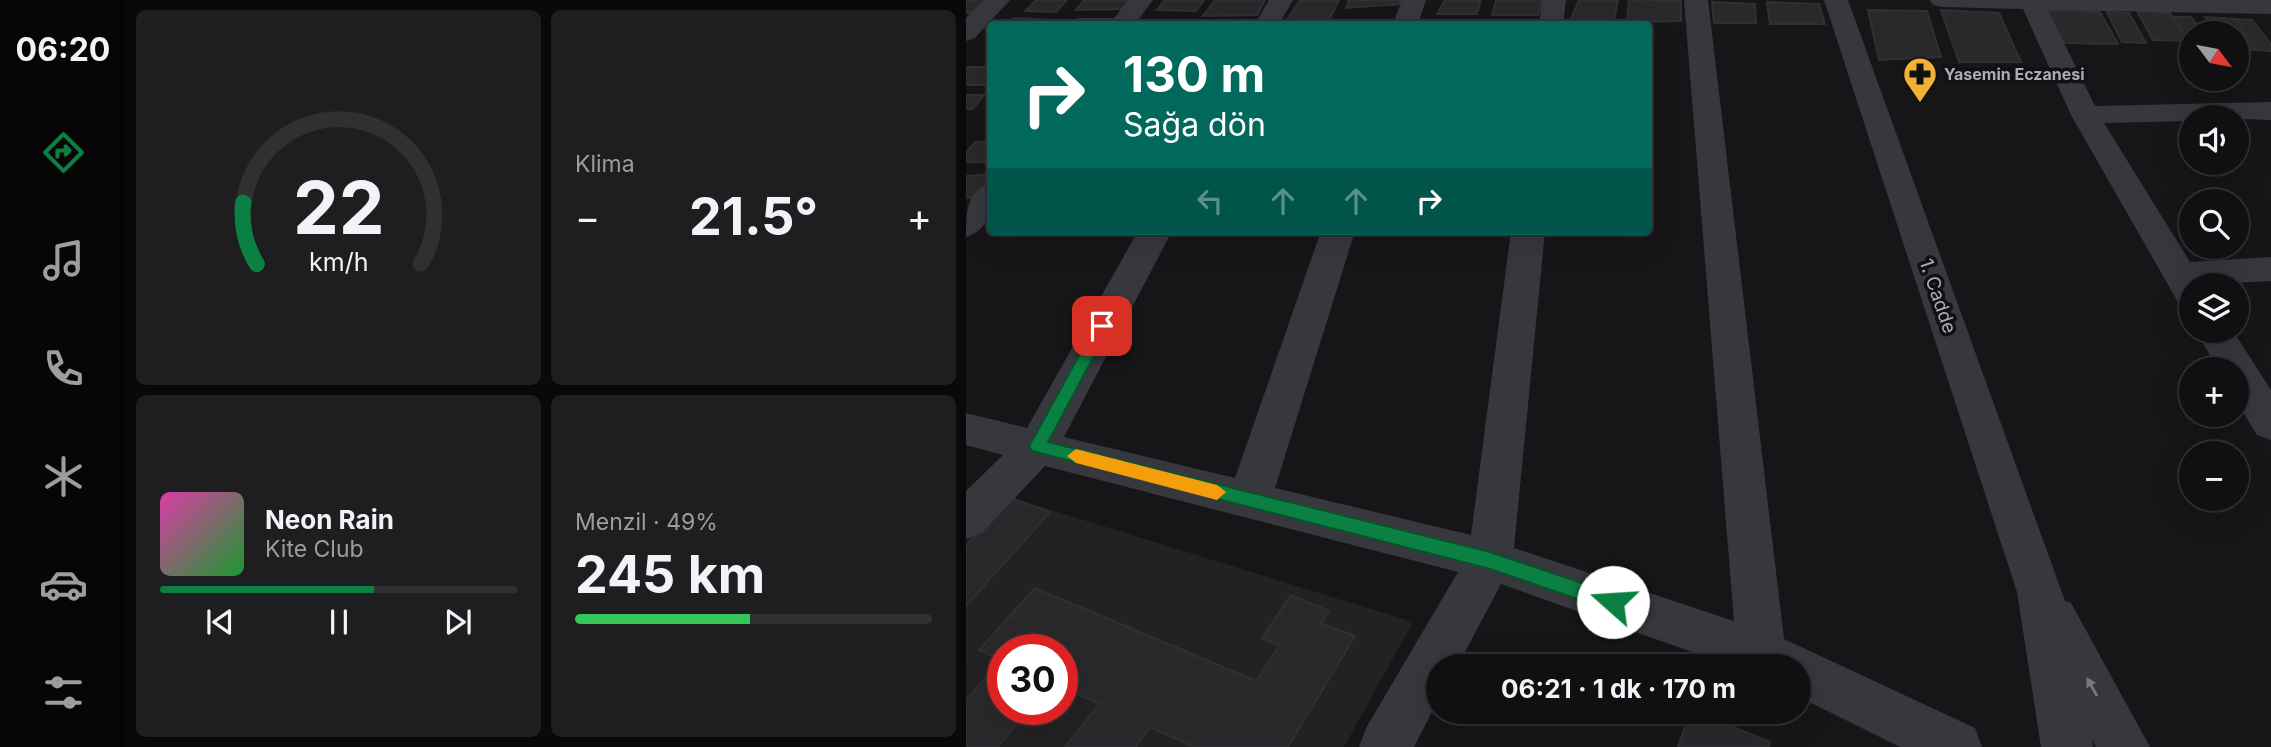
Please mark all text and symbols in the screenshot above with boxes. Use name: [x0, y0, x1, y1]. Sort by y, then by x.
north arrow: [2179, 21, 2249, 91]
map controls: [2179, 21, 2249, 511]
text: 06:20: [16, 30, 110, 69]
text: 130 m: [1123, 45, 1265, 104]
icon: right: [1008, 49, 1099, 140]
pharmacy icon: Yasemin Eczanesi: [1901, 55, 1939, 104]
place label: Yasemin Eczanesi: [1944, 64, 2085, 84]
text: Sağa dön: [1123, 105, 1266, 144]
button: sound: [2179, 105, 2249, 175]
icon: directions: [39, 128, 88, 177]
text: Klima: [575, 150, 635, 178]
text: 22: [293, 163, 384, 252]
icon: left: [1191, 182, 1229, 220]
icon: ahead: [1264, 182, 1302, 220]
icon: ahead: [1337, 182, 1375, 220]
icon: right: [1410, 182, 1448, 220]
text: 21.5°: [689, 185, 818, 248]
button: search: [2179, 189, 2249, 259]
text: −: [575, 194, 600, 240]
text: +: [907, 194, 932, 240]
icon: music: [39, 236, 88, 285]
text: km/h: [309, 246, 368, 276]
street label: 1. Cadde: [1915, 256, 1961, 336]
button: layers: [2179, 273, 2249, 343]
pin: [1072, 296, 1132, 356]
icon: arrive: [1083, 307, 1121, 345]
icon: phone: [39, 344, 88, 393]
button: +: [2179, 357, 2249, 427]
button: −: [2179, 441, 2249, 511]
icon: climate: [39, 452, 88, 501]
text: Neon Rain: [265, 504, 394, 535]
text: Menzil · 49%: [575, 508, 718, 536]
text: Kite Club: [265, 535, 364, 563]
text: 245 km: [575, 543, 765, 606]
icon: car: [39, 560, 88, 609]
position arrow: [1576, 565, 1650, 639]
icon: previous: [201, 603, 239, 641]
icon: pause: [320, 603, 358, 641]
icon: next: [439, 603, 477, 641]
speed limit sign: 30: [987, 634, 1078, 725]
icon: filters: [39, 668, 88, 717]
text: 06:21 · 1 dk · 170 m: [1501, 673, 1736, 704]
one-way arrow: [2086, 677, 2098, 697]

